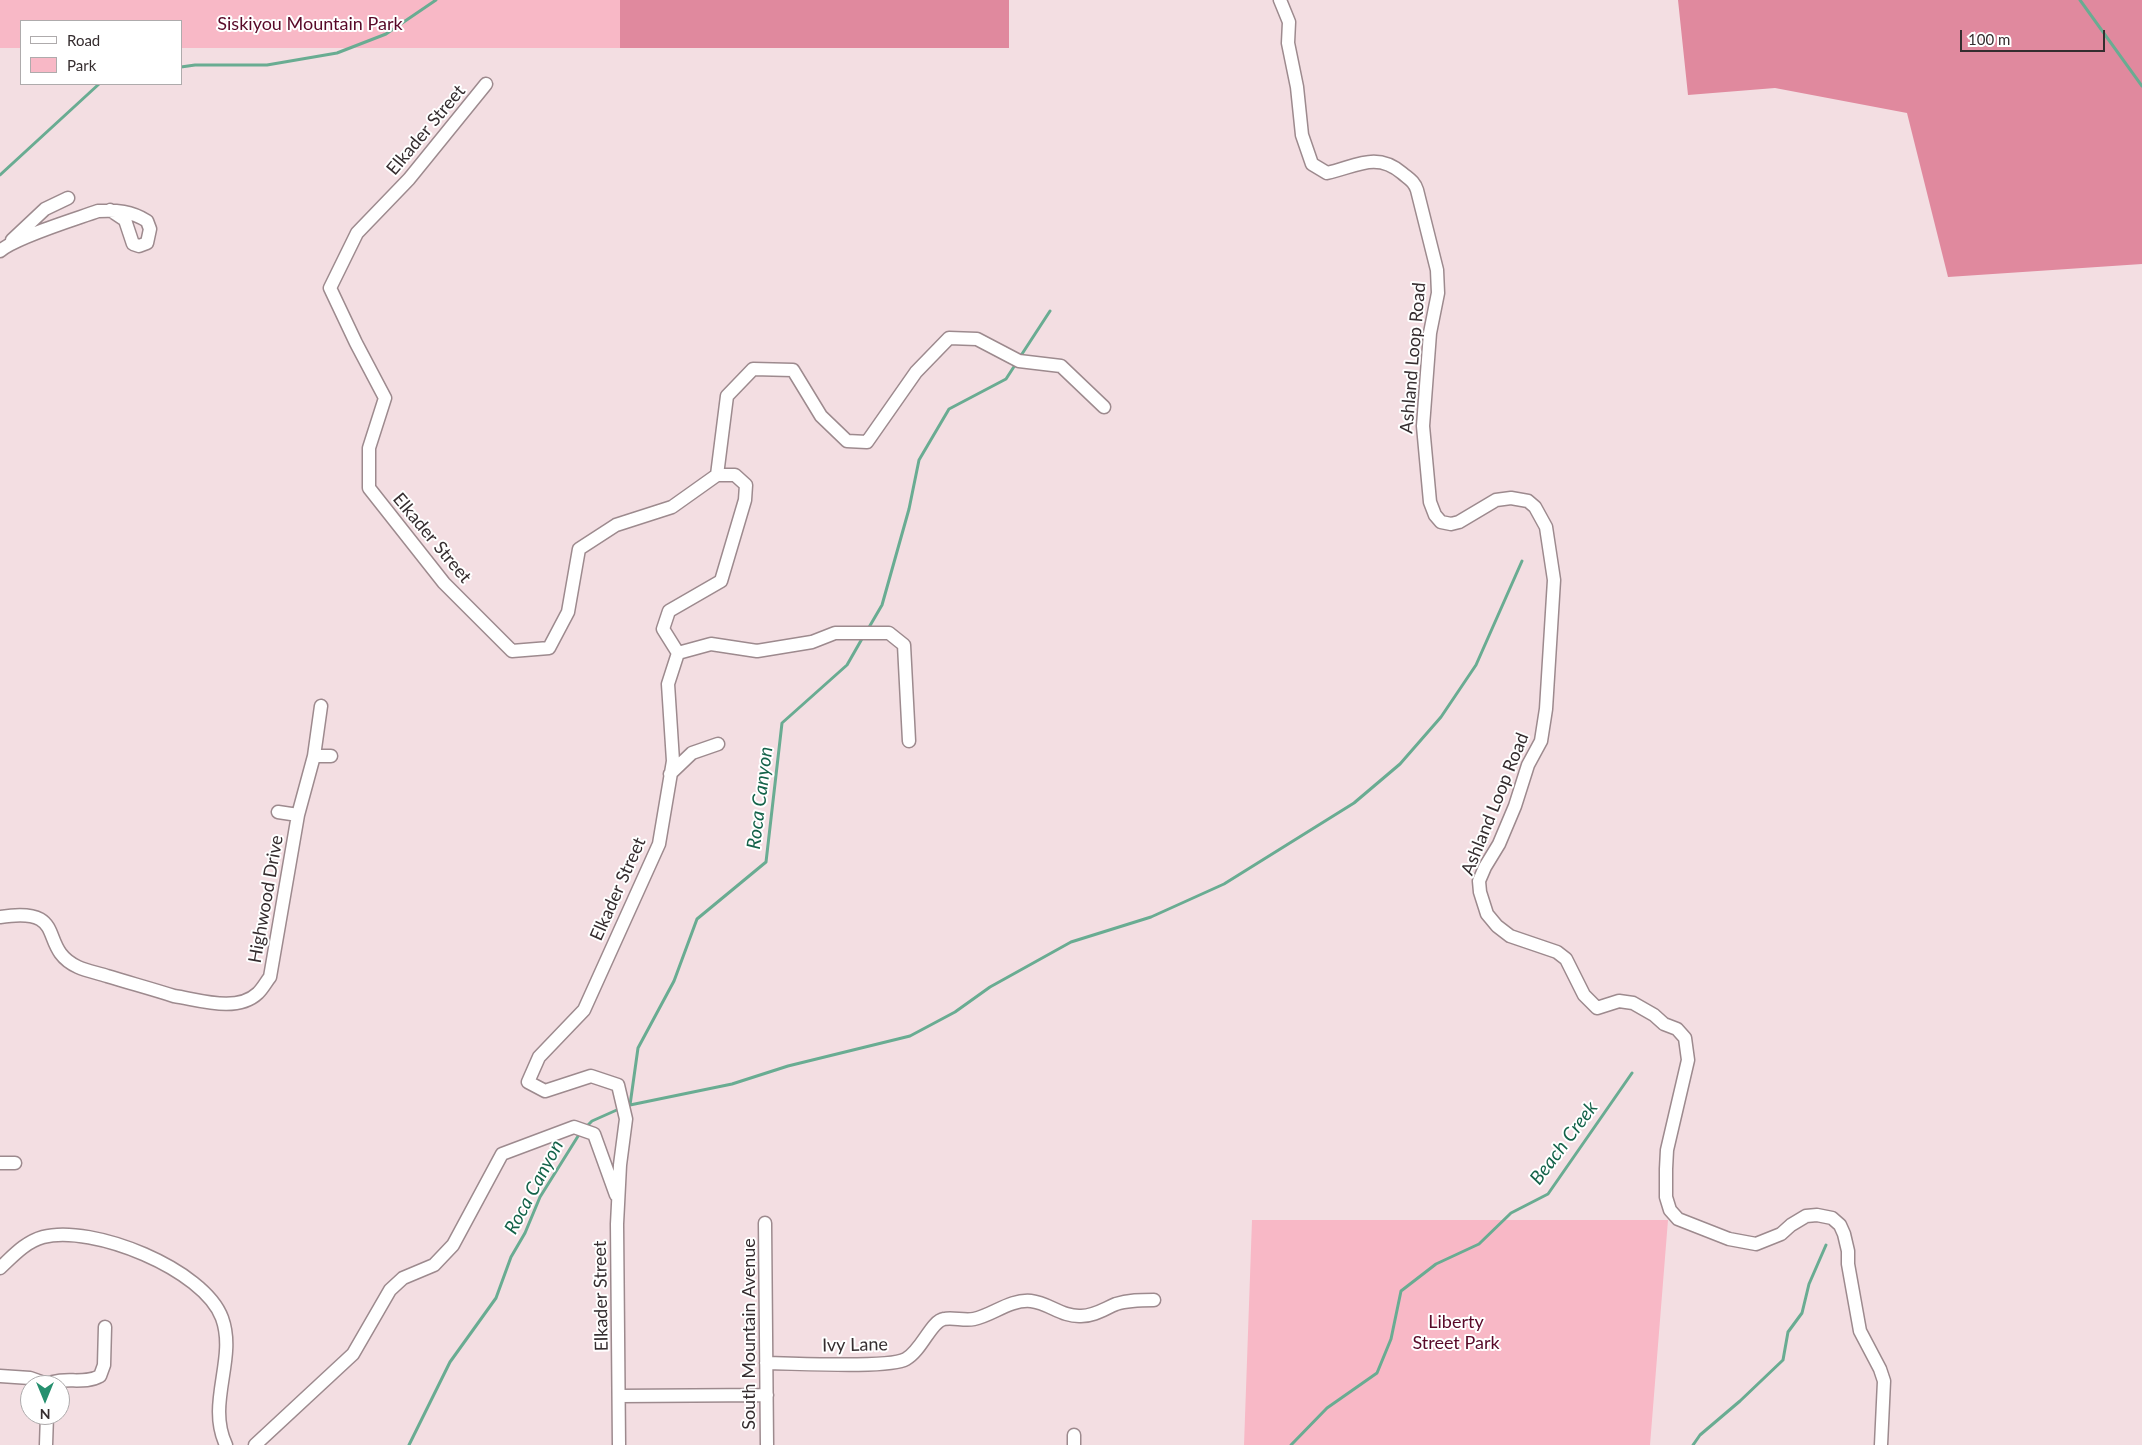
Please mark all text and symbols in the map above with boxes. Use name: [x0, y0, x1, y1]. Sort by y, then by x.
park label: Siskiyou Mountain Park: [217, 13, 403, 35]
legend: [20, 20, 182, 85]
scale bar: [1962, 20, 2107, 52]
text: 100 m: [1968, 30, 2010, 48]
text: Road: [67, 31, 100, 49]
text: Park: [67, 56, 96, 74]
street label: Elkader Street: [382, 81, 470, 179]
street label: Ashland Loop Road: [1396, 282, 1430, 434]
street label: Elkader Street: [388, 489, 476, 587]
street label: Ashland Loop Road: [1457, 730, 1533, 878]
water label: Roca Canyon: [742, 745, 778, 851]
street label: Highwood Drive: [244, 833, 288, 965]
street label: Elkader Street: [586, 834, 650, 944]
water label: Beach Creek: [1525, 1097, 1603, 1189]
water label: Roca Canyon: [500, 1136, 568, 1238]
street label: South Mountain Avenue: [738, 1238, 760, 1430]
street label: Elkader Street: [589, 1240, 613, 1352]
park label: Liberty Street Park: [1412, 1311, 1500, 1354]
street label: Ivy Lane: [822, 1334, 888, 1356]
north arrow: [20, 1375, 70, 1425]
text: N: [40, 1406, 50, 1423]

